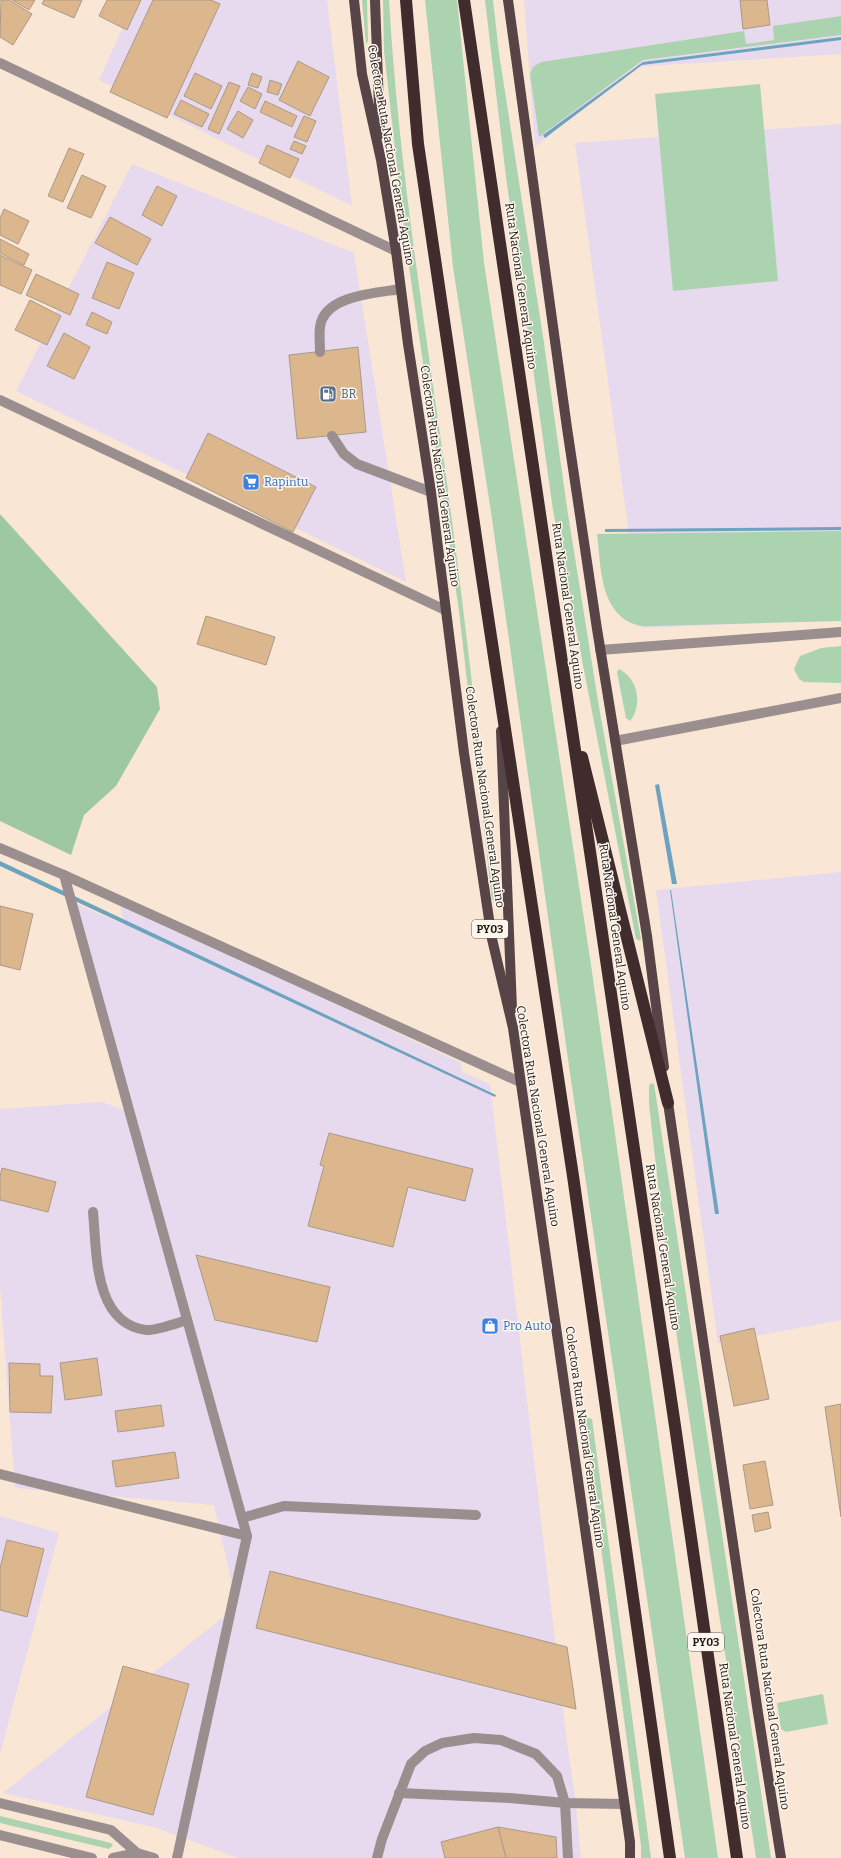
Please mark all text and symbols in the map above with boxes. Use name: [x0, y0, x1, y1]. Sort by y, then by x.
street label: Colectora Ruta Nacional General Aquino: [365, 44, 417, 266]
street label: Ruta Nacional General Aquino: [502, 202, 540, 370]
street label: Colectora Ruta Nacional General Aquino: [418, 364, 463, 588]
fuel station icon: BR: [318, 384, 338, 404]
place label: BR: [341, 387, 356, 401]
supermarket icon: Rapintu: [241, 472, 261, 492]
place label: Rapintu: [264, 475, 309, 489]
street label: Ruta Nacional General Aquino: [549, 522, 587, 690]
street label: Colectora Ruta Nacional General Aquino: [463, 685, 508, 909]
street label: Ruta Nacional General Aquino: [596, 843, 634, 1011]
road number: PY03: [472, 920, 508, 938]
street label: Colectora Ruta Nacional General Aquino: [514, 1004, 562, 1228]
street label: Ruta Nacional General Aquino: [643, 1163, 683, 1331]
shop icon: Pro Auto: [480, 1316, 500, 1336]
place label: Pro Auto: [503, 1319, 551, 1333]
street label: Colectora Ruta Nacional General Aquino: [563, 1325, 608, 1549]
street label: Colectora Ruta Nacional General Aquino: [748, 1587, 793, 1811]
road number: PY03: [688, 1633, 724, 1651]
street label: Ruta Nacional General Aquino: [716, 1662, 754, 1830]

